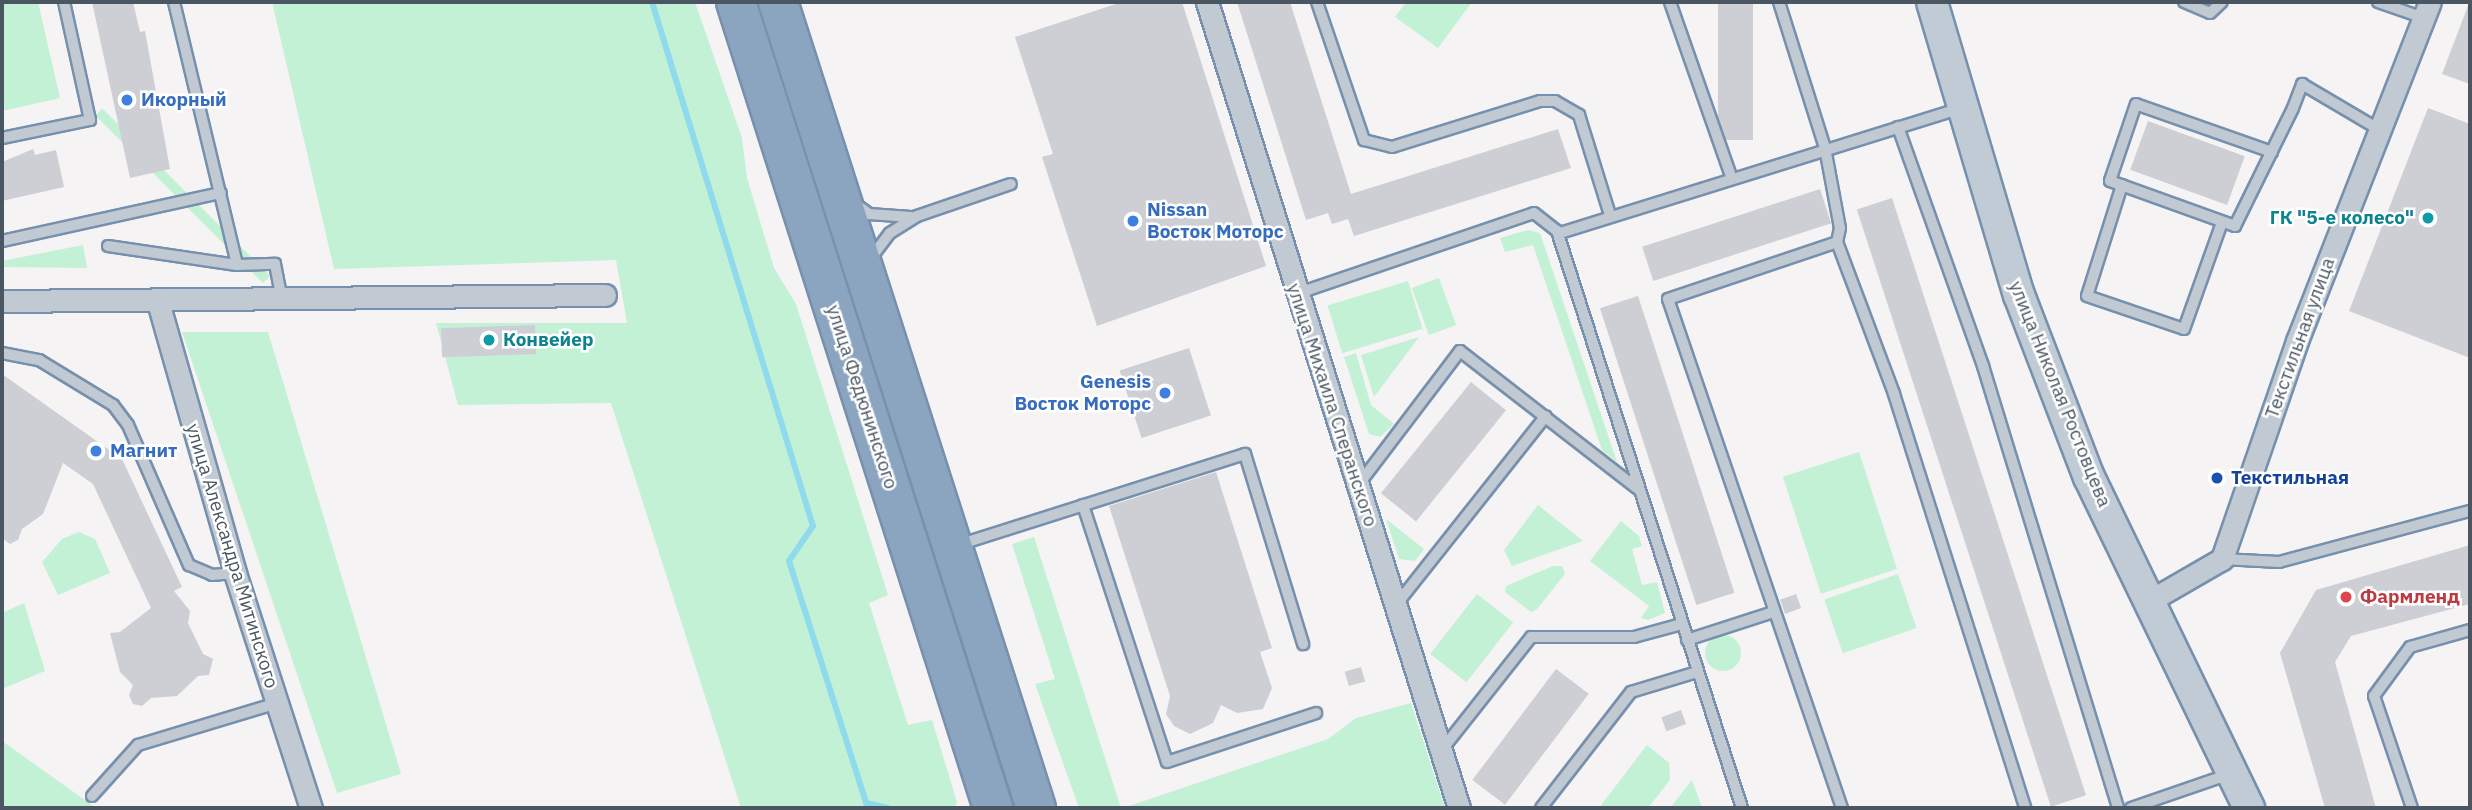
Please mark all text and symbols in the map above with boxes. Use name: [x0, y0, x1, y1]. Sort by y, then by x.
place label: Икорный: [141, 89, 227, 111]
marker: Икорный: [119, 92, 135, 108]
place label: Nissan Восток Моторс: [1147, 199, 1284, 243]
place label: ГК "5-е колесо": [2270, 207, 2414, 229]
marker: ГК "5-е колесо": [2420, 210, 2436, 226]
marker: Nissan Восток Моторс: [1125, 213, 1141, 229]
street label: Текстильная улица: [2260, 255, 2340, 421]
street label: улица Николая Ростовцева: [2004, 278, 2116, 510]
street label: улица Михаила Сперанского: [1282, 281, 1382, 529]
street label: улица Федюнинского: [821, 302, 903, 492]
place label: Конвейер: [503, 329, 593, 351]
marker: Конвейер: [481, 332, 497, 348]
place label: Genesis Восток Моторс: [1014, 371, 1151, 415]
marker: Genesis Восток Моторс: [1157, 385, 1173, 401]
street label: улица Александра Митинского: [181, 421, 283, 691]
place label: Магнит: [110, 440, 177, 462]
marker: Магнит: [88, 443, 104, 459]
place label: Текстильная: [2231, 467, 2349, 489]
marker: Текстильная: [2209, 470, 2225, 486]
place label: Фармленд: [2360, 586, 2460, 608]
marker: Фармленд: [2338, 589, 2354, 605]

